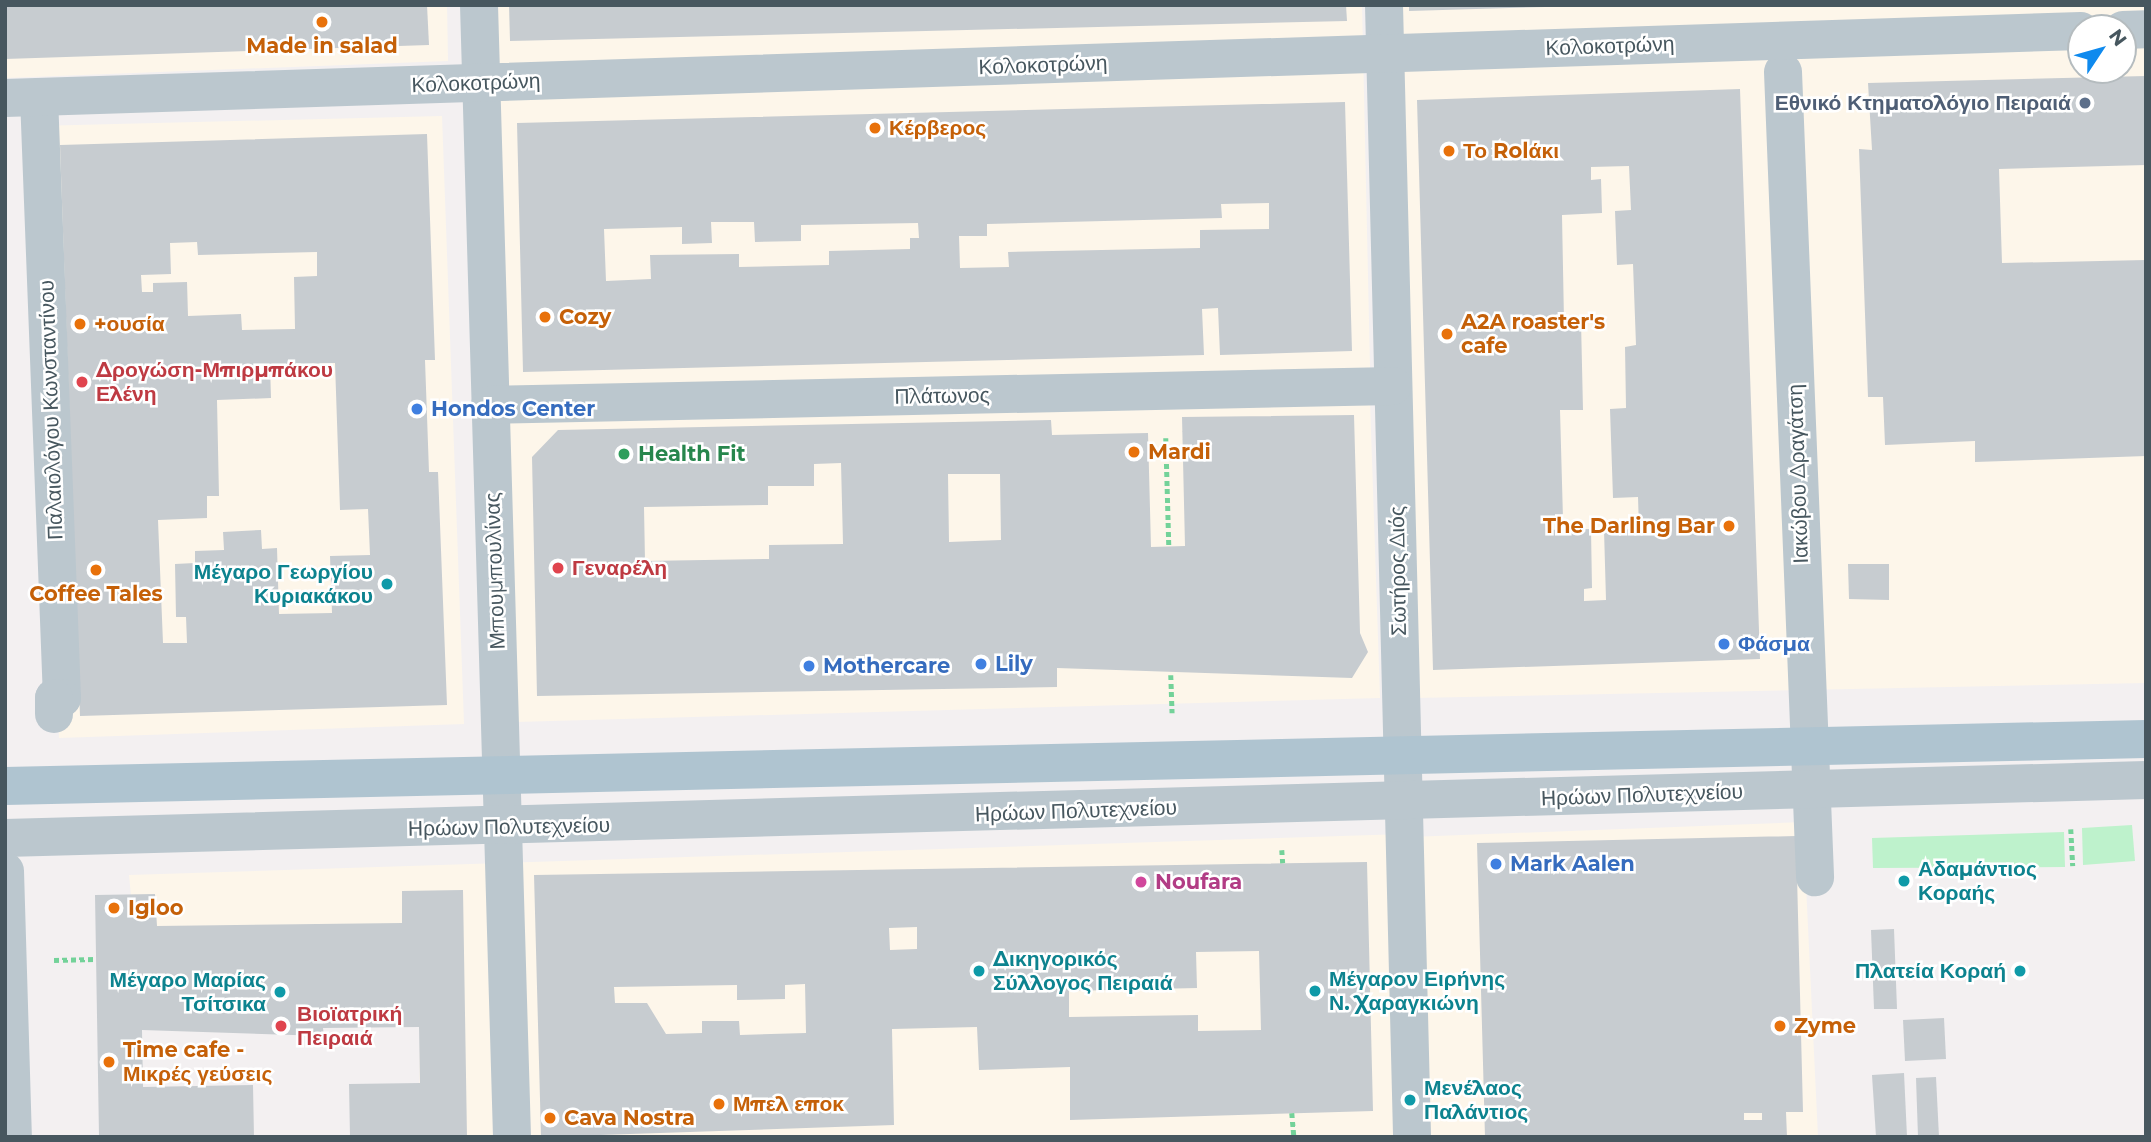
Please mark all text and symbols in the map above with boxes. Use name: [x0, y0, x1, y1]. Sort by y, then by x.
marker: Made in salad: [314, 14, 330, 30]
north arrow: [2067, 14, 2137, 84]
text: N: [2104, 25, 2132, 51]
street label: Κολοκοτρώνη: [1545, 31, 1675, 61]
place label: Made in salad: [246, 33, 398, 59]
street label: Κολοκοτρώνη: [978, 50, 1108, 80]
street label: Κολοκοτρώνη: [411, 68, 541, 98]
place label: Εθνικό Κτηματολόγιο Πειραιά: [1775, 90, 2071, 116]
marker: Εθνικό Κτηματολόγιο Πειραιά: [2077, 95, 2093, 111]
place label: Κέρβερος: [889, 115, 986, 141]
marker: Κέρβερος: [867, 120, 883, 136]
place label: Το Rolάκι: [1463, 138, 1559, 164]
marker: Το Rolάκι: [1441, 143, 1457, 159]
street label: Παλαιολόγου Κωνσταντίνου: [34, 280, 68, 540]
place label: Cozy: [559, 304, 611, 330]
marker: Cozy: [537, 309, 553, 325]
place label: A2A roaster's cafe: [1461, 309, 1605, 359]
place label: +ουσία: [94, 311, 165, 337]
marker: +ουσία: [72, 316, 88, 332]
marker: A2A roaster's cafe: [1439, 326, 1455, 342]
place label: Δρογώση-Μπιρμπάκου Ελένη: [96, 357, 333, 407]
marker: Δρογώση-Μπιρμπάκου Ελένη: [74, 374, 90, 390]
street label: Πλάτωνος: [894, 383, 990, 409]
street label: Ιακώβου Δραγάτση: [1782, 384, 1814, 564]
place label: Hondos Center: [431, 396, 595, 422]
marker: Hondos Center: [409, 401, 425, 417]
place label: Mardi: [1148, 439, 1211, 465]
place label: Health Fit: [638, 441, 746, 467]
marker: Mardi: [1126, 444, 1142, 460]
marker: Health Fit: [616, 446, 632, 462]
street label: Μπουμπουλίνας: [480, 492, 510, 650]
street label: Σωτήρος Διός: [1384, 506, 1412, 636]
place label: The Darling Bar: [1543, 513, 1715, 539]
marker: The Darling Bar: [1721, 518, 1737, 534]
place label: Γεναρέλη: [572, 555, 667, 581]
place label: Μέγαρο Γεωργίου Κυριακάκου: [194, 559, 373, 609]
marker: Γεναρέλη: [550, 560, 566, 576]
marker: Coffee Tales: [88, 562, 104, 578]
marker: Μέγαρο Γεωργίου Κυριακάκου: [379, 576, 395, 592]
place label: Coffee Tales: [29, 581, 163, 607]
place label: Φάσμα: [1738, 631, 1810, 657]
marker: Φάσμα: [1716, 636, 1732, 652]
place label: Lily: [995, 651, 1033, 677]
place label: Mothercare: [823, 653, 950, 679]
marker: Lily: [973, 656, 989, 672]
marker: Mothercare: [801, 658, 817, 674]
street label: Ηρώων Πολυτεχνείου: [1541, 779, 1743, 811]
street label: Ηρώων Πολυτεχνείου: [975, 795, 1177, 827]
street label: Ηρώων Πολυτεχνείου: [408, 813, 610, 841]
place label: Mark Aalen: [1510, 851, 1635, 877]
marker: Mark Aalen: [1488, 856, 1504, 872]
place label: Αδαμάντιος Κοραής: [1918, 856, 2037, 906]
place label: Noufara: [1155, 869, 1242, 895]
marker: Αδαμάντιος Κοραής: [1896, 873, 1912, 889]
marker: Noufara: [1133, 874, 1149, 890]
place label: Igloo: [128, 895, 183, 921]
marker: Igloo: [106, 900, 122, 916]
place label: Δικηγορικός Σύλλογος Πειραιά: [993, 946, 1173, 996]
place label: Πλατεία Κοραή: [1855, 958, 2006, 984]
marker: Δικηγορικός Σύλλογος Πειραιά: [971, 963, 987, 979]
marker: Πλατεία Κοραή: [2012, 963, 2028, 979]
place label: Μέγαρον Ειρήνης Ν. Χαραγκιώνη: [1329, 966, 1505, 1016]
place label: Μέγαρο Μαρίας Τσίτσικα: [110, 967, 266, 1017]
marker: Μέγαρον Ειρήνης Ν. Χαραγκιώνη: [1307, 983, 1323, 999]
marker: Μέγαρο Μαρίας Τσίτσικα: [272, 984, 288, 1000]
place label: Βιοϊατρική Πειραιά: [297, 1001, 402, 1051]
place label: Zyme: [1794, 1013, 1856, 1039]
marker: Βιοϊατρική Πειραιά: [271, 1016, 291, 1036]
marker: Zyme: [1772, 1018, 1788, 1034]
place label: Time cafe - Μικρές γεύσεις: [123, 1037, 272, 1087]
marker: Time cafe - Μικρές γεύσεις: [101, 1054, 117, 1070]
place label: Μενέλαος Παλάντιος: [1424, 1075, 1528, 1125]
place label: Μπελ εποκ: [733, 1091, 844, 1117]
marker: Μενέλαος Παλάντιος: [1402, 1092, 1418, 1108]
marker: Μπελ εποκ: [711, 1096, 727, 1112]
place label: Cava Nostra: [564, 1105, 695, 1131]
marker: Cava Nostra: [542, 1110, 558, 1126]

